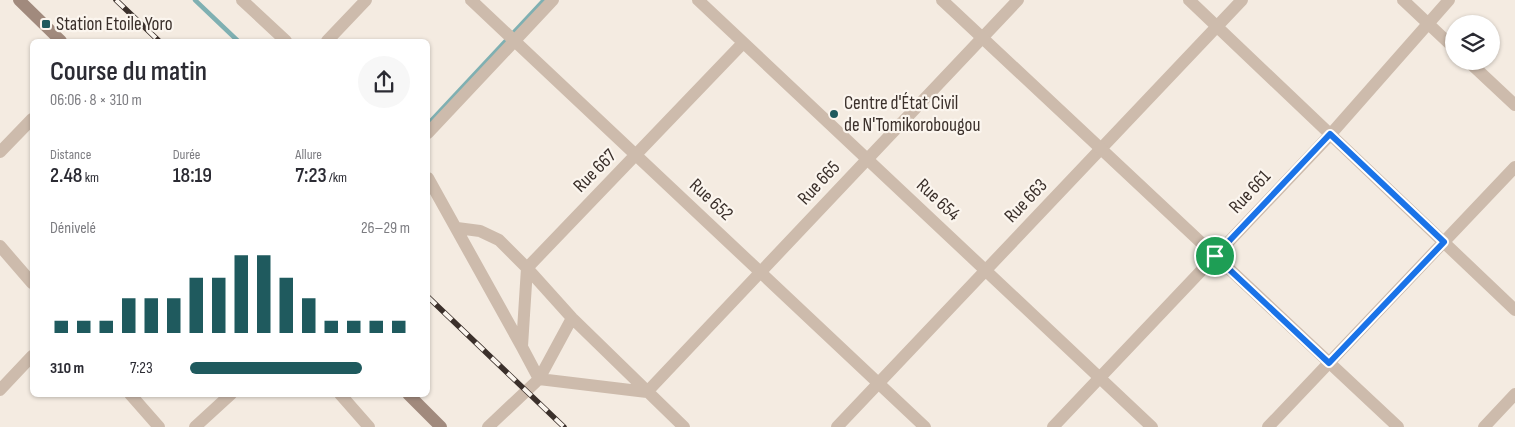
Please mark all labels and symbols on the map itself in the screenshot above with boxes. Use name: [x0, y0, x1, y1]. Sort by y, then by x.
place label: Station Etoile Yoro: [56, 13, 173, 36]
marker: Station Etoile Yoro: [40, 18, 52, 30]
place label: Centre d'État Civil de N'Tomikorobougou: [844, 92, 980, 137]
marker: Centre d'État Civil de N'Tomikorobougou: [828, 108, 840, 120]
street label: Rue 667: [569, 144, 622, 197]
street label: Rue 665: [793, 156, 845, 210]
street label: Rue 661: [1224, 165, 1276, 218]
street label: Rue 652: [684, 174, 738, 226]
street label: Rue 654: [911, 174, 965, 226]
street label: Rue 663: [1000, 174, 1052, 228]
pin: [1194, 235, 1236, 277]

